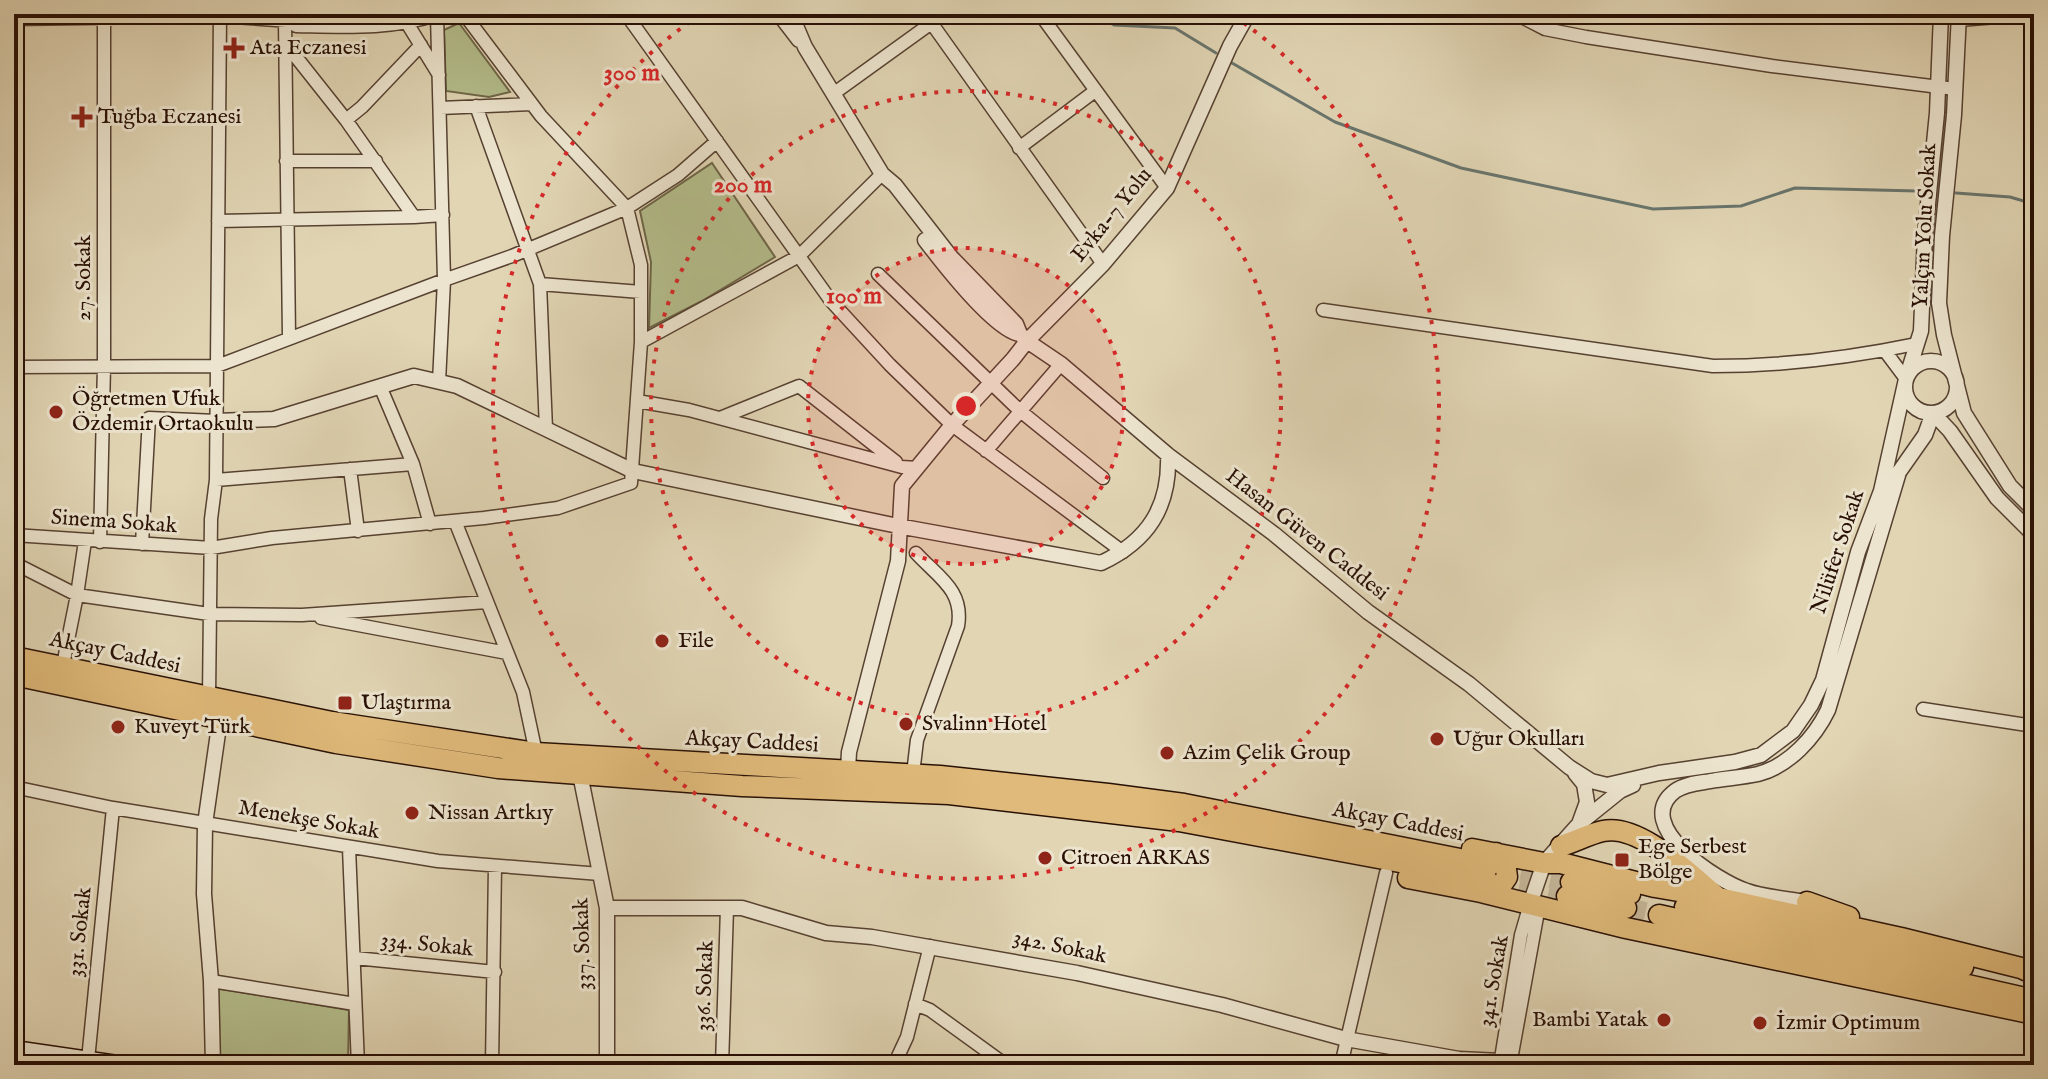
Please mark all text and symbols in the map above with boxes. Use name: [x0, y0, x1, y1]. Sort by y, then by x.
place label: Ata Eczanesi: [249, 34, 367, 62]
marker: Ata Eczanesi: [225, 39, 243, 57]
text: 300 m: [604, 58, 661, 89]
place label: Tuğba Eczanesi: [98, 103, 241, 131]
marker: Tuğba Eczanesi: [73, 108, 91, 126]
street label: Yalçın Yolu Sokak: [1907, 143, 1943, 309]
street label: Evka-7 Yolu: [1065, 162, 1159, 268]
text: 200 m: [714, 170, 773, 201]
street label: 27. Sokak: [70, 235, 98, 321]
text: 100 m: [826, 281, 883, 312]
place label: Öğretmen Ufuk Özdemir Ortaokulu: [72, 385, 254, 438]
centre of rings: [952, 392, 980, 420]
marker: Öğretmen Ufuk Özdemir Ortaokulu: [47, 403, 65, 421]
street label: Hasan Güven Caddesi: [1220, 462, 1394, 608]
street label: Nilüfer Sokak: [1805, 486, 1871, 618]
street label: Sinema Sokak: [50, 504, 178, 540]
street label: Akçay Caddesi: [46, 625, 183, 681]
place label: File: [678, 627, 714, 655]
marker: File: [653, 632, 671, 650]
place label: Ulaştırma: [361, 689, 452, 717]
marker: Ulaştırma: [336, 694, 354, 712]
place label: Svalinn Hotel: [922, 710, 1047, 738]
place label: Kuveyt Türk: [134, 713, 251, 741]
marker: Svalinn Hotel: [897, 715, 915, 733]
marker: Kuveyt Türk: [109, 718, 127, 736]
street label: Akçay Caddesi: [684, 724, 819, 759]
place label: Uğur Okulları: [1453, 725, 1585, 753]
marker: Uğur Okulları: [1428, 730, 1446, 748]
place label: Azim Çelik Group: [1182, 739, 1351, 767]
marker: Azim Çelik Group: [1158, 744, 1176, 762]
street label: Menekşe Sokak: [236, 794, 382, 846]
street label: Akçay Caddesi: [1329, 795, 1466, 848]
place label: Nissan Artkıy: [428, 799, 553, 827]
marker: Nissan Artkıy: [403, 804, 421, 822]
place label: Ege Serbest Bölge: [1638, 833, 1747, 886]
place label: Citroen ARKAS: [1061, 844, 1210, 872]
marker: Citroen ARKAS: [1036, 849, 1054, 867]
marker: Ege Serbest Bölge: [1613, 851, 1631, 869]
street label: 331. Sokak: [61, 885, 99, 978]
street label: 337. Sokak: [567, 897, 599, 991]
street label: 342. Sokak: [1011, 923, 1110, 971]
street label: 334. Sokak: [379, 926, 475, 964]
street label: 341. Sokak: [1472, 933, 1516, 1029]
street label: 336. Sokak: [689, 940, 721, 1032]
place label: Bambi Yatak: [1532, 1006, 1648, 1034]
place label: İzmir Optimum: [1776, 1009, 1920, 1037]
marker: Bambi Yatak: [1655, 1011, 1673, 1029]
marker: İzmir Optimum: [1751, 1014, 1769, 1032]

